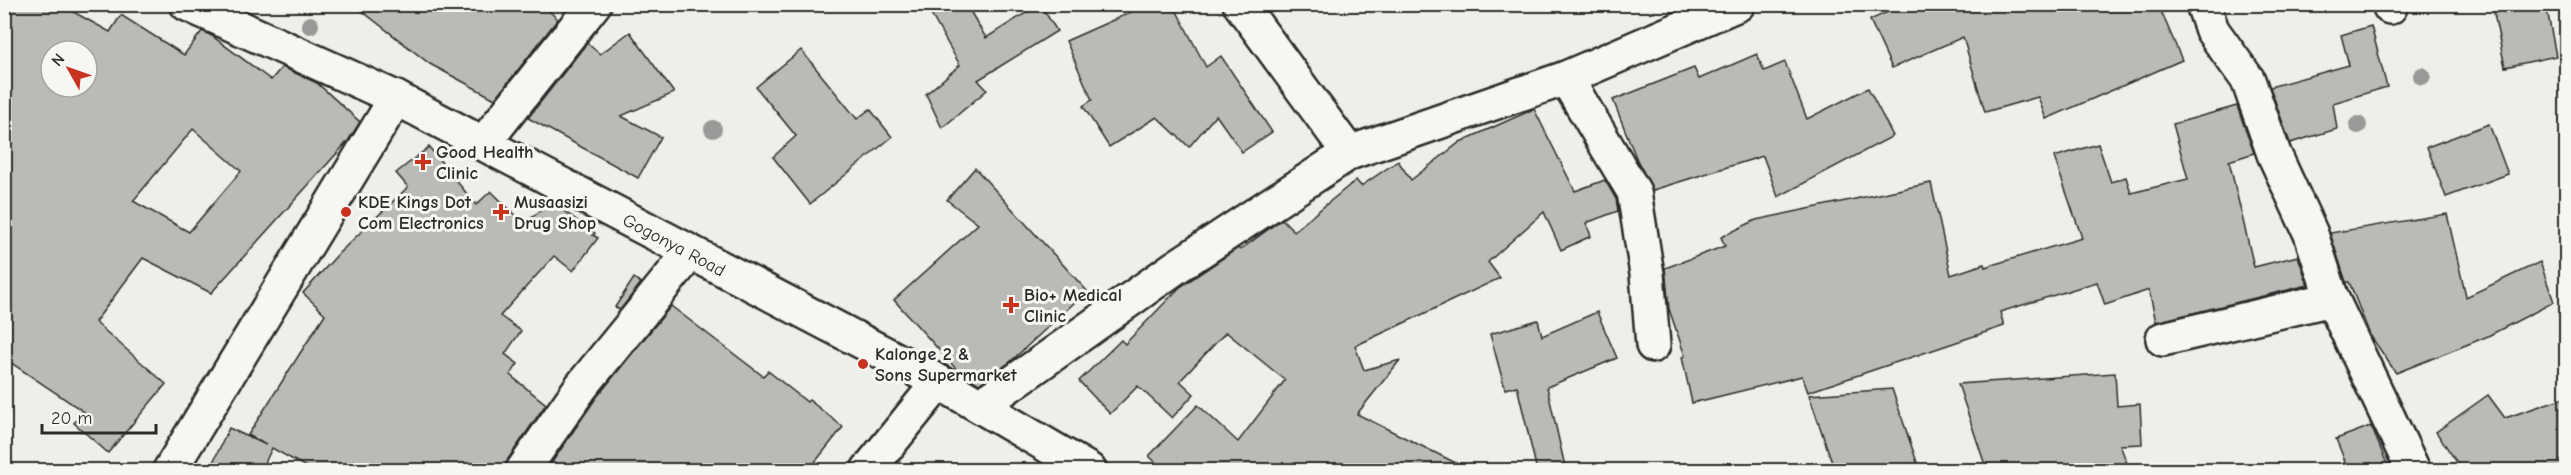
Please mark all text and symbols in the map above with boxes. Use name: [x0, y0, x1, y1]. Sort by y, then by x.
north arrow: [39, 39, 99, 99]
text: N: [48, 50, 69, 70]
place label: Good Health Clinic: [436, 142, 534, 184]
marker: Good Health Clinic: [414, 153, 432, 171]
place label: KDE Kings Dot Com Electronics: [358, 192, 484, 234]
place label: Musaasizi Drug Shop: [514, 192, 596, 234]
marker: Musaasizi Drug Shop: [492, 203, 510, 221]
marker: KDE Kings Dot Com Electronics: [339, 205, 353, 219]
street label: Gogonya Road: [619, 210, 729, 281]
place label: Bio+ Medical Clinic: [1024, 285, 1122, 327]
marker: Bio+ Medical Clinic: [1002, 296, 1020, 314]
place label: Kalonge 2 & Sons Supermarket: [875, 344, 1018, 386]
marker: Kalonge 2 & Sons Supermarket: [856, 357, 870, 371]
scale bar: [42, 397, 156, 435]
text: 20 m: [51, 408, 92, 429]

